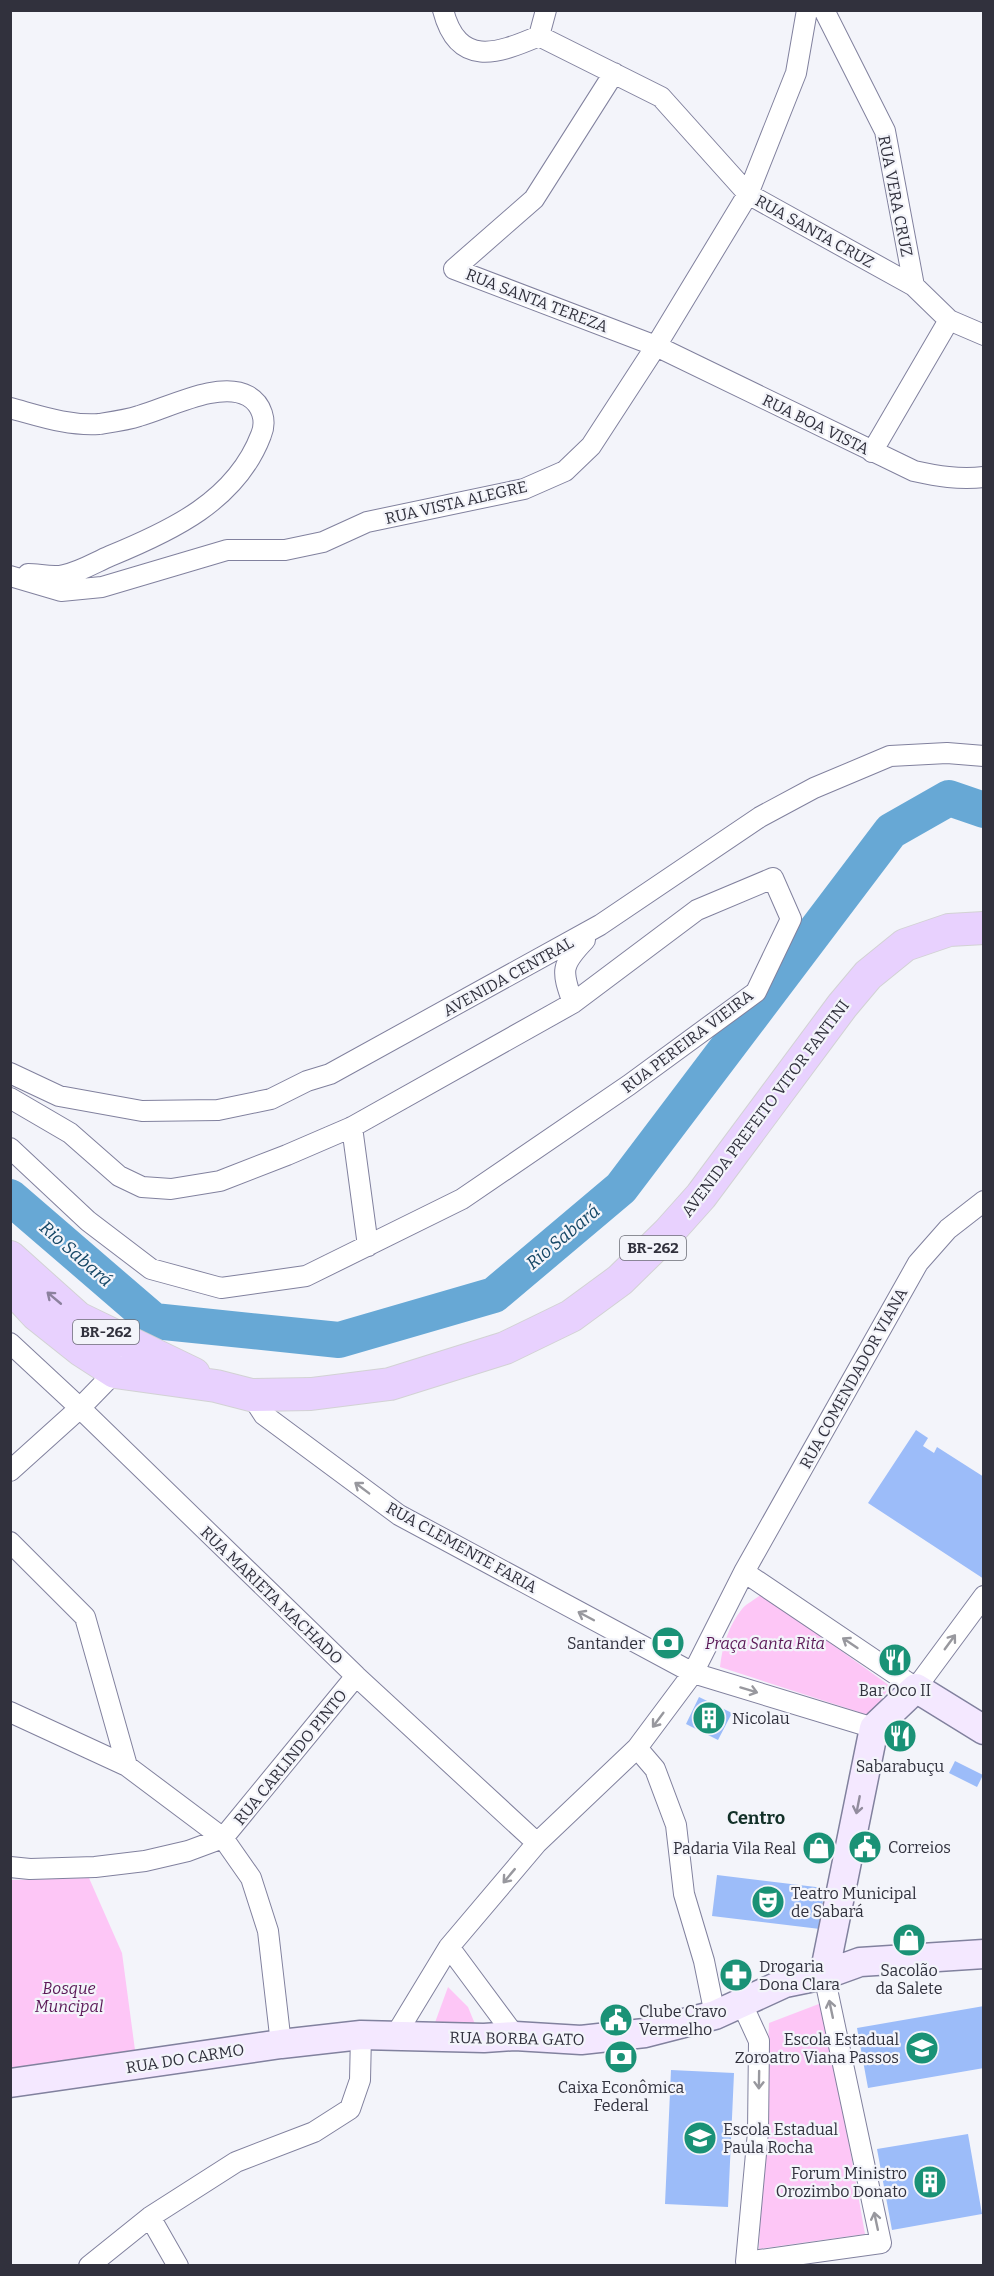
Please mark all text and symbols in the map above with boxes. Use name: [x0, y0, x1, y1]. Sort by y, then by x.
street label: RUA VERA CRUZ: [874, 134, 917, 259]
street label: RUA SANTA CRUZ: [752, 191, 878, 272]
street label: RUA SANTA TEREZA: [463, 265, 611, 337]
street label: RUA BOA VISTA: [759, 390, 873, 459]
street label: RUA VISTA ALEGRE: [383, 477, 529, 528]
street label: AVENIDA CENTRAL: [440, 933, 577, 1020]
street label: RUA PEREIRA VIEIRA: [618, 985, 757, 1097]
street label: AVENIDA PREFEITO VITOR FANTINI: [678, 996, 853, 1220]
water label: Rio Sabará: [522, 1200, 604, 1274]
water label: Rio Sabará: [35, 1216, 117, 1292]
road number: BR-262: [620, 1236, 686, 1260]
street label: RUA COMENDADOR VIANA: [796, 1284, 911, 1472]
one-way arrow: [47, 1291, 63, 1304]
road number: BR-262: [73, 1320, 139, 1344]
one-way arrow: [355, 1482, 371, 1494]
street label: RUA CLEMENTE FARIA: [383, 1498, 541, 1597]
street label: RUA MARIETA MACHADO: [197, 1522, 347, 1668]
one-way arrow: [578, 1610, 595, 1622]
bank icon: Santander: [650, 1625, 686, 1661]
place label: Santander: [567, 1634, 645, 1653]
park label: Praça Santa Rita: [705, 1634, 825, 1653]
one-way arrow: [944, 1634, 956, 1650]
one-way arrow: [842, 1637, 859, 1649]
restaurant icon: Bar Oco II: [877, 1642, 913, 1678]
place label: Bar Oco II: [859, 1681, 931, 1700]
one-way arrow: [739, 1685, 758, 1696]
street label: RUA CARLINDO PINTO: [230, 1686, 351, 1829]
building icon: Nicolau: [691, 1700, 727, 1736]
place label: Nicolau: [732, 1709, 790, 1728]
one-way arrow: [652, 1712, 665, 1728]
restaurant icon: Sabarabuçu: [882, 1718, 918, 1754]
place label: Sabarabuçu: [856, 1757, 944, 1776]
one-way arrow: [852, 1795, 863, 1815]
district label: Centro: [727, 1807, 785, 1829]
public building icon: Correios: [847, 1829, 883, 1865]
shop icon: Padaria Vila Real: [801, 1830, 837, 1866]
place label: Correios: [888, 1838, 951, 1857]
place label: Padaria Vila Real: [673, 1839, 796, 1858]
one-way arrow: [503, 1868, 516, 1884]
theatre icon: Teatro Municipal de Sabará: [750, 1884, 786, 1920]
place label: Teatro Municipal de Sabará: [791, 1884, 917, 1921]
shop icon: Sacolão da Salete: [891, 1922, 927, 1958]
pharmacy icon: Drogaria Dona Clara: [718, 1957, 754, 1993]
place label: Drogaria Dona Clara: [759, 1957, 840, 1994]
place label: Sacolão da Salete: [876, 1961, 942, 1998]
park label: Bosque Muncipal: [35, 1979, 103, 2016]
one-way arrow: [825, 2000, 837, 2019]
public building icon: Clube Cravo Vermelho: [598, 2002, 634, 2038]
place label: Clube Cravo Vermelho: [639, 2002, 727, 2039]
street label: RUA BORBA GATO: [449, 2028, 585, 2049]
place label: Escola Estadual Zoroatro Viana Passos: [735, 2030, 899, 2067]
school or university icon: Escola Estadual Zoroatro Viana Passos: [904, 2030, 940, 2066]
bank icon: Caixa Econômica Federal: [603, 2039, 639, 2075]
street label: RUA DO CARMO: [124, 2040, 246, 2077]
one-way arrow: [753, 2069, 764, 2089]
place label: Caixa Econômica Federal: [558, 2078, 684, 2115]
school or university icon: Escola Estadual Paula Rocha: [682, 2120, 718, 2156]
place label: Escola Estadual Paula Rocha: [723, 2120, 839, 2157]
place label: Forum Ministro Orozimbo Donato: [776, 2164, 907, 2201]
building icon: Forum Ministro Orozimbo Donato: [912, 2164, 948, 2200]
one-way arrow: [870, 2212, 881, 2231]

